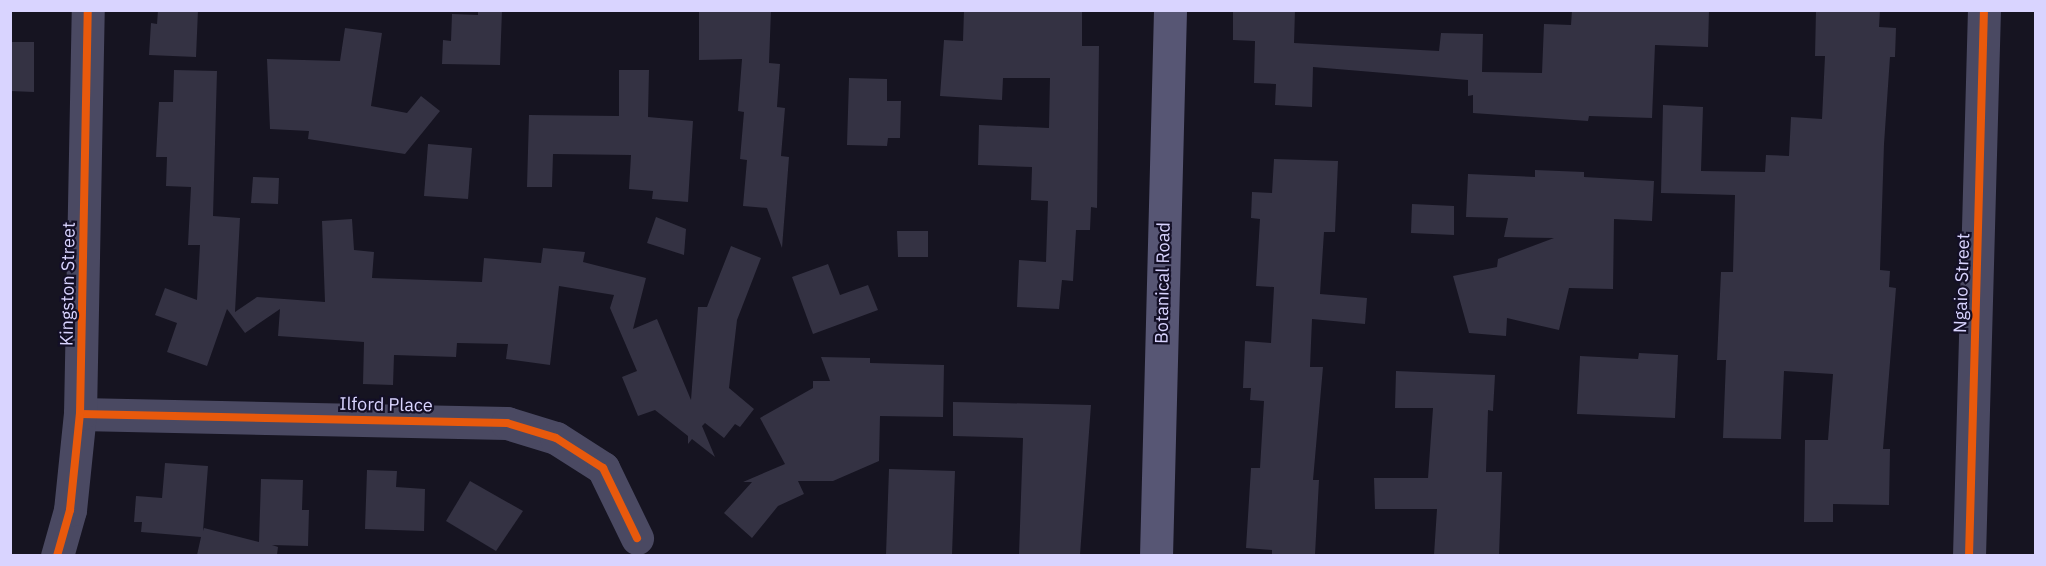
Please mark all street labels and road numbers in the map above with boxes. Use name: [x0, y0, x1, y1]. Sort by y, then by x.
street label: Kingston Street: [56, 222, 80, 346]
street label: Botanical Road: [1151, 222, 1175, 344]
street label: Ngaio Street: [1949, 233, 1975, 333]
street label: Ilford Place: [339, 393, 433, 417]

